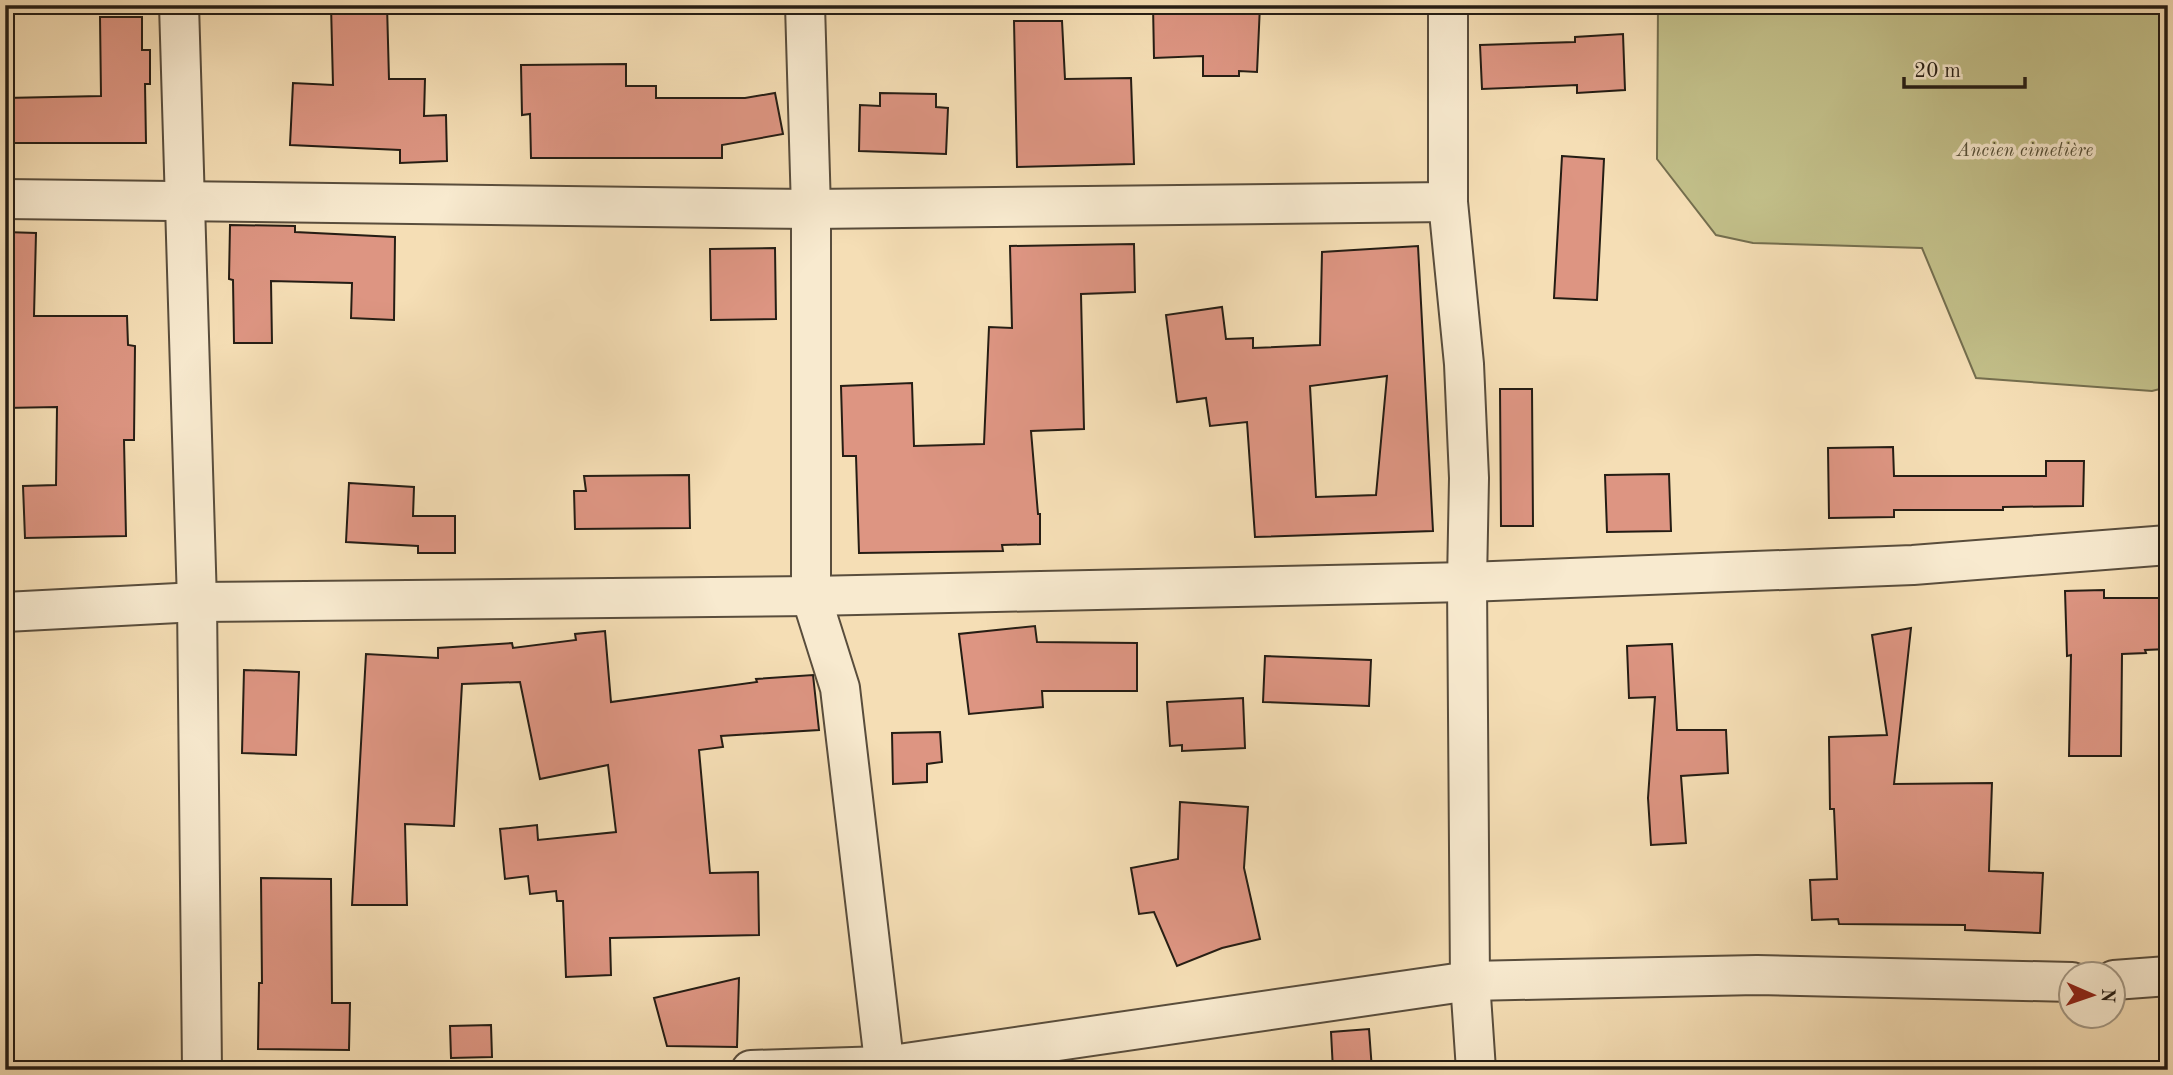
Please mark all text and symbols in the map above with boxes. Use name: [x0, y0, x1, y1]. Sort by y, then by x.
scale bar: [1904, 46, 2024, 90]
text: 20 m: [1914, 61, 1961, 82]
park label: Ancien cimetière: [1956, 142, 2094, 161]
north arrow: [2058, 960, 2128, 1030]
text: N: [2097, 988, 2116, 1004]

